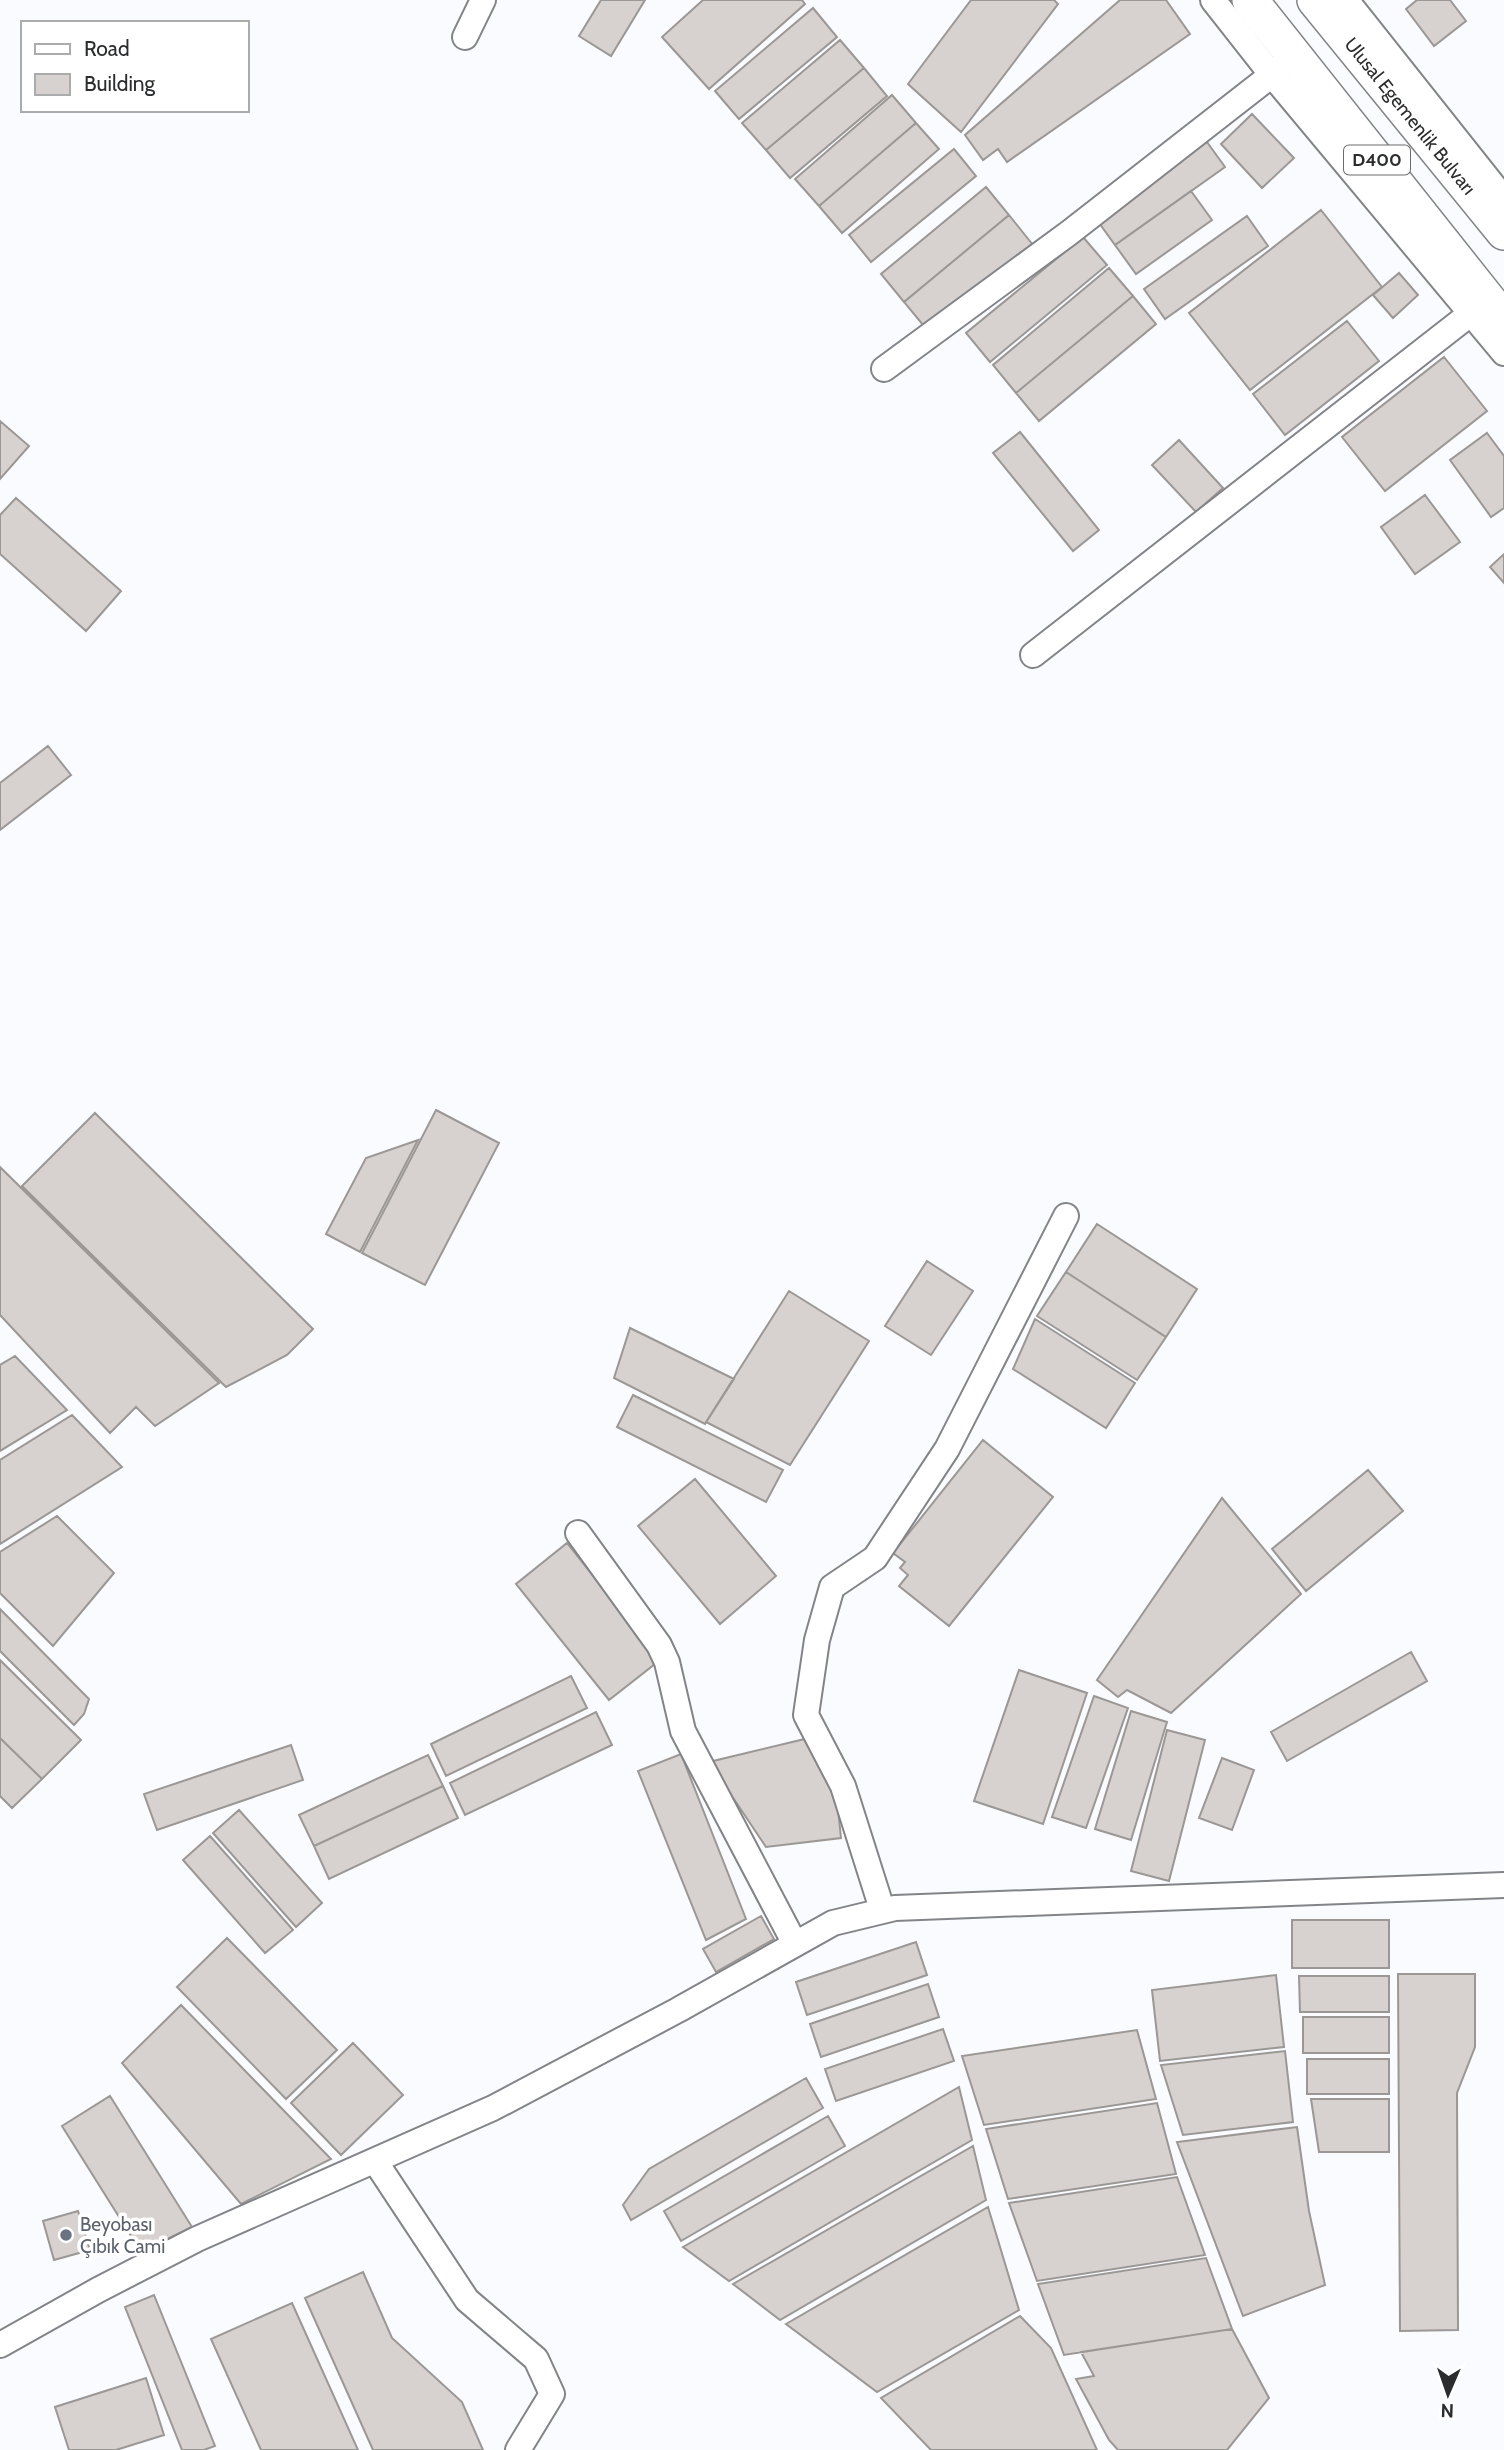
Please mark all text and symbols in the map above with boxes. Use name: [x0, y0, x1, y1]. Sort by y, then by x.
legend: [21, 21, 248, 112]
street label: Ulusal Egemenlik Bulvarı: [1340, 33, 1480, 199]
text: Road: [84, 36, 130, 61]
text: Building: [84, 71, 156, 96]
road number: D400: [1344, 146, 1410, 174]
place label: Beyobası Çıbık Cami: [80, 2213, 165, 2258]
marker: Beyobası Çıbık Cami: [58, 2227, 74, 2243]
north arrow: [1413, 2359, 1483, 2429]
text: N: [1440, 2399, 1455, 2422]

